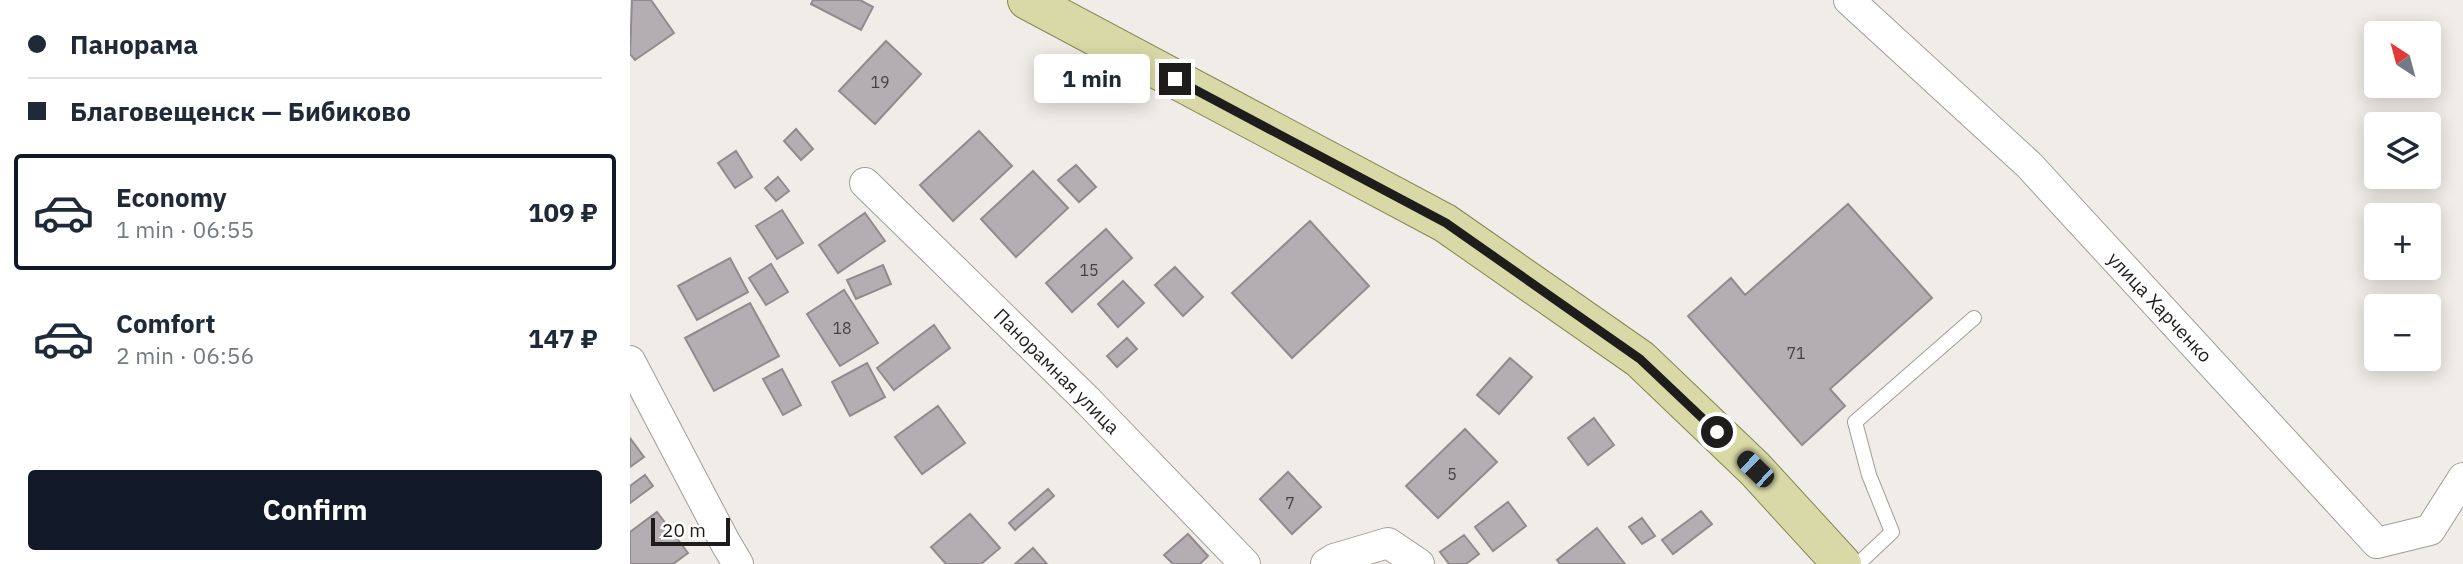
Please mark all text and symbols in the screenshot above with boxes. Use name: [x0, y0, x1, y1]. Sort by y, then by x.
north arrow: [2364, 21, 2441, 98]
map controls: [2364, 21, 2441, 371]
text: Панорама: [70, 27, 198, 61]
callout: 1 min: [1035, 55, 1150, 104]
text: 1 min: [1062, 63, 1122, 93]
route end: [1159, 63, 1191, 95]
house number: 19: [870, 72, 890, 92]
text: Благовещенск — Бибиково: [70, 94, 411, 128]
button: layers: [2364, 112, 2441, 189]
text: Economy: [116, 180, 227, 214]
icon: car: [32, 181, 95, 244]
text: 109 ₽: [528, 195, 598, 229]
button: +: [2364, 203, 2441, 280]
text: 1 min · 06:55: [116, 214, 254, 244]
street label: улица Харченко: [2103, 247, 2217, 367]
house number: 15: [1079, 260, 1099, 280]
button: −: [2364, 294, 2441, 371]
street label: Панорамная улица: [989, 303, 1125, 439]
text: Comfort: [116, 306, 215, 340]
icon: car: [32, 307, 95, 370]
house number: 18: [832, 318, 852, 338]
text: 147 ₽: [528, 321, 598, 355]
text: 2 min · 06:56: [116, 340, 254, 370]
house number: 71: [1786, 343, 1806, 363]
route start: [1701, 416, 1733, 448]
car: [1733, 447, 1778, 491]
house number: 5: [1447, 464, 1457, 484]
button: Confirm: [28, 470, 602, 550]
house number: 7: [1285, 493, 1295, 513]
scale bar: [651, 515, 730, 547]
text: 20 m: [662, 518, 706, 542]

